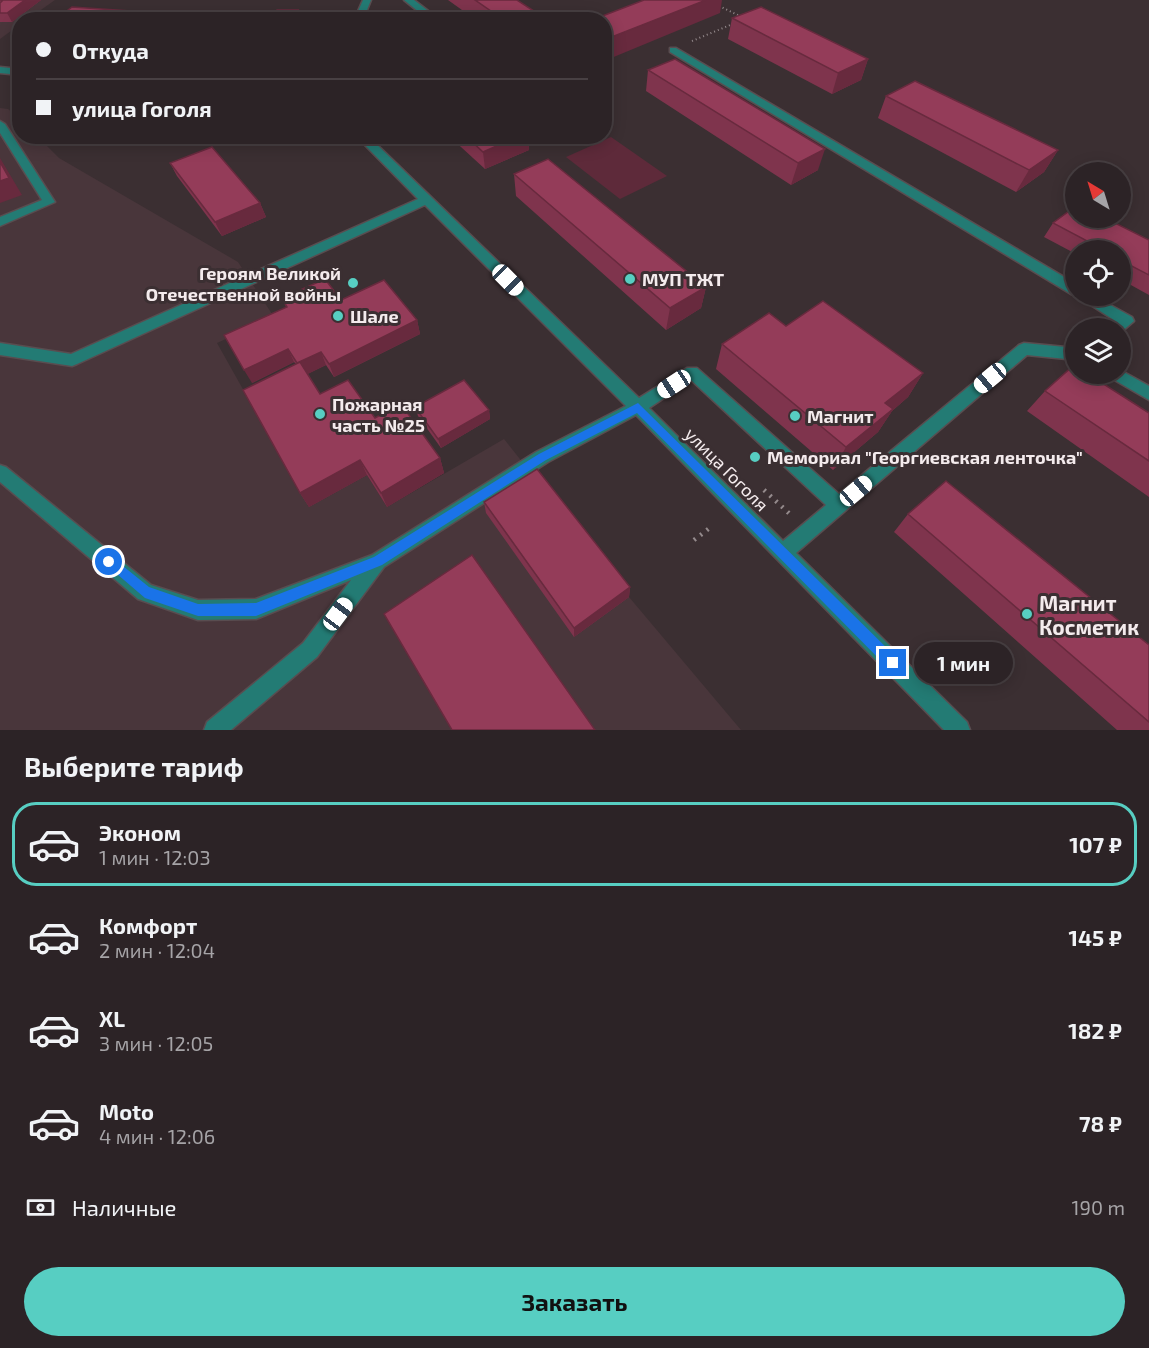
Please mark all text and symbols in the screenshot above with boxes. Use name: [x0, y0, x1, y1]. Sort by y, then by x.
text: Откуда: [72, 37, 149, 63]
text: улица Гоголя: [72, 95, 212, 121]
north arrow: [1065, 162, 1131, 228]
map controls: [1065, 162, 1131, 384]
button: locate: [1065, 240, 1131, 306]
car: [489, 261, 527, 299]
place label: Героям Великой Отечественной войны: [146, 262, 341, 305]
place label: МУП ТЖТ: [642, 268, 724, 290]
marker: МУП ТЖТ: [623, 272, 637, 286]
marker: Героям Великой Отечественной войны: [346, 276, 360, 290]
place label: Шале: [350, 305, 399, 327]
marker: Шале: [331, 309, 345, 323]
button: layers: [1065, 318, 1131, 384]
car: [970, 360, 1010, 396]
car: [654, 367, 694, 401]
place label: Пожарная часть №25: [332, 393, 425, 436]
place label: Магнит: [807, 405, 873, 427]
marker: Пожарная часть №25: [313, 407, 327, 421]
marker: Магнит: [788, 409, 802, 423]
street label: улица Гоголя: [681, 423, 773, 515]
place label: Мемориал "Георгиевская ленточка": [767, 446, 1083, 468]
marker: Мемориал "Георгиевская ленточка": [748, 450, 762, 464]
car: [836, 473, 876, 509]
route start: [95, 548, 122, 575]
place label: Магнит Косметик: [1039, 590, 1139, 639]
car: [320, 594, 356, 634]
marker: Магнит Косметик: [1020, 607, 1034, 621]
callout: 1 мин: [914, 642, 1013, 684]
route end: [879, 649, 906, 676]
text: 1 мин: [937, 651, 990, 675]
text: Выберите тариф: [24, 750, 244, 782]
icon: car: [27, 817, 81, 871]
text: Эконом: [99, 819, 181, 845]
text: 107 ₽: [1069, 831, 1122, 857]
text: 1 мин · 12:03: [99, 845, 211, 869]
icon: car: [27, 910, 81, 964]
text: Комфорт: [99, 912, 197, 938]
text: 145 ₽: [1069, 924, 1122, 950]
text: 2 мин · 12:04: [99, 938, 215, 962]
icon: car: [27, 1003, 81, 1057]
text: XL: [99, 1005, 125, 1031]
text: 182 ₽: [1068, 1017, 1122, 1043]
text: 3 мин · 12:05: [99, 1031, 213, 1055]
icon: car: [27, 1096, 81, 1150]
text: Moto: [99, 1098, 154, 1124]
text: 78 ₽: [1079, 1110, 1122, 1136]
text: 4 мин · 12:06: [99, 1124, 215, 1148]
icon: cash: [24, 1191, 57, 1224]
text: Наличные: [72, 1194, 176, 1220]
text: 190 m: [1072, 1195, 1125, 1219]
button: Заказать: [24, 1267, 1125, 1336]

